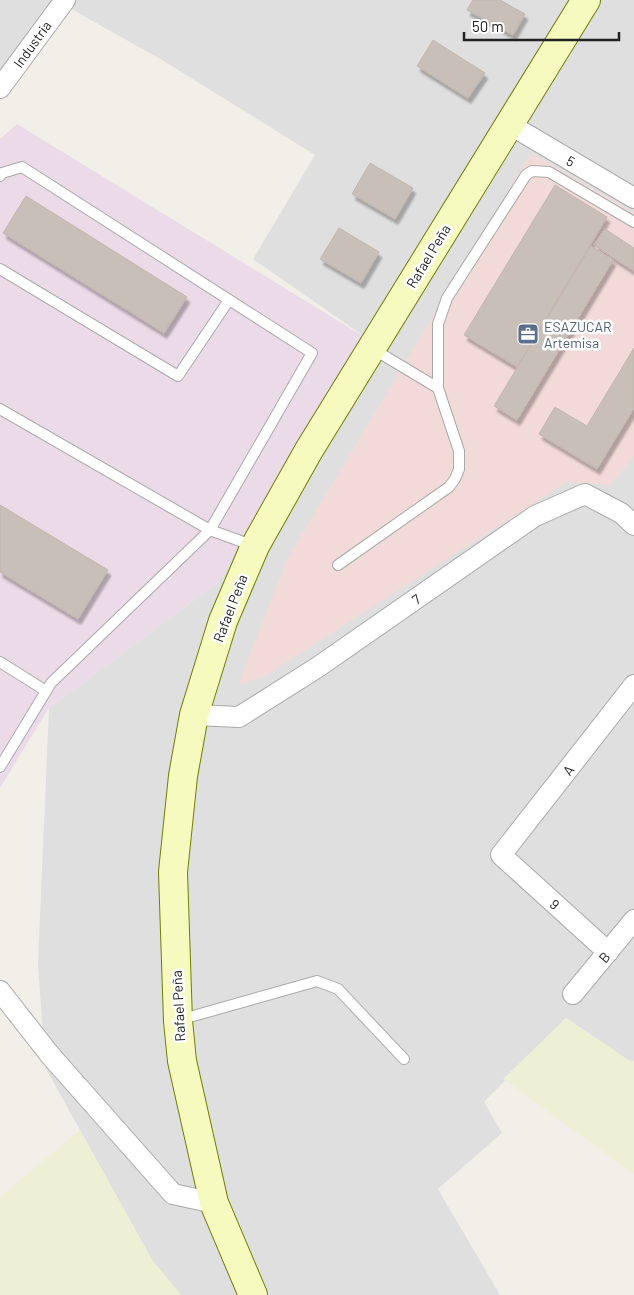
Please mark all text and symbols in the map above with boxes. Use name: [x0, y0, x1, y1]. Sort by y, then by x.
scale bar: [464, 10, 619, 42]
street label: Industria: [9, 17, 55, 71]
text: 50 m: [472, 17, 504, 35]
street label: 5: [564, 152, 578, 170]
street label: Rafael Peña: [402, 221, 454, 291]
place label: ESAZUCAR Artemisa: [544, 318, 612, 351]
office icon: ESAZUCAR Artemisa: [516, 322, 540, 346]
street label: Rafael Peña: [209, 572, 251, 644]
street label: 7: [408, 590, 424, 608]
street label: A: [559, 761, 578, 779]
street label: 9: [547, 895, 563, 913]
street label: B: [595, 948, 613, 966]
street label: Rafael Peña: [168, 970, 188, 1042]

